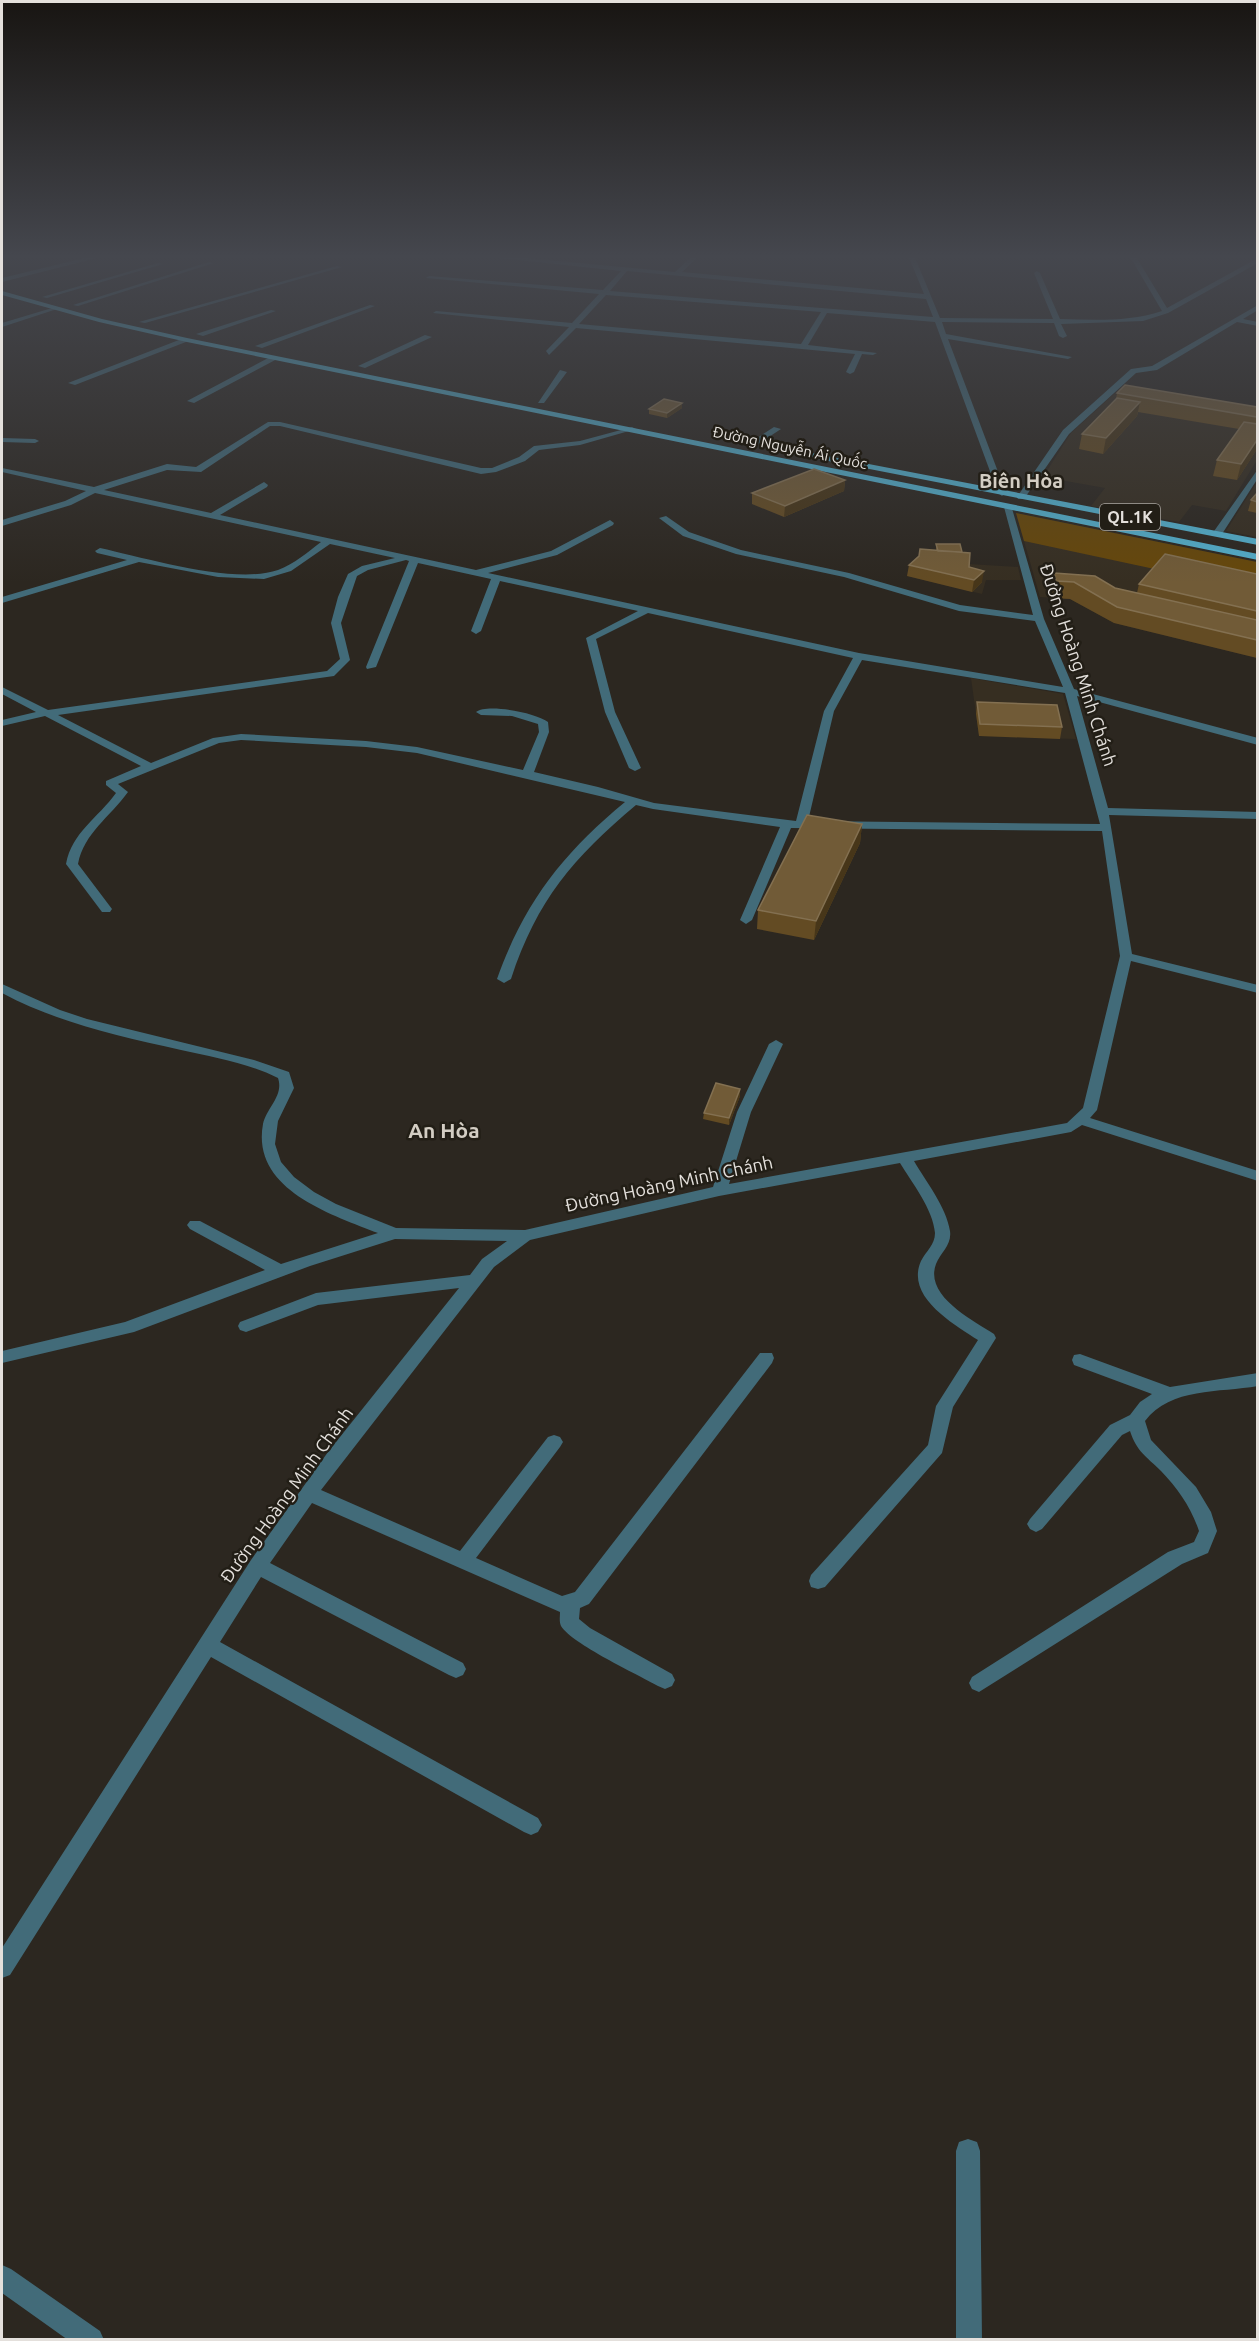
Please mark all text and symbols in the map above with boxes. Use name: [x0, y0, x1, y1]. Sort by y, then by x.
street label: Đường Nguyễn Ái Quốc: [711, 421, 869, 472]
district label: Biên Hòa: [979, 469, 1063, 492]
road number: QL.1K: [1100, 504, 1160, 530]
street label: Đường Hoàng Minh Chánh: [1037, 561, 1121, 769]
district label: An Hòa: [408, 1118, 480, 1142]
street label: Đường Hoàng Minh Chánh: [563, 1151, 774, 1215]
street label: Đường Hoàng Minh Chánh: [216, 1403, 357, 1586]

